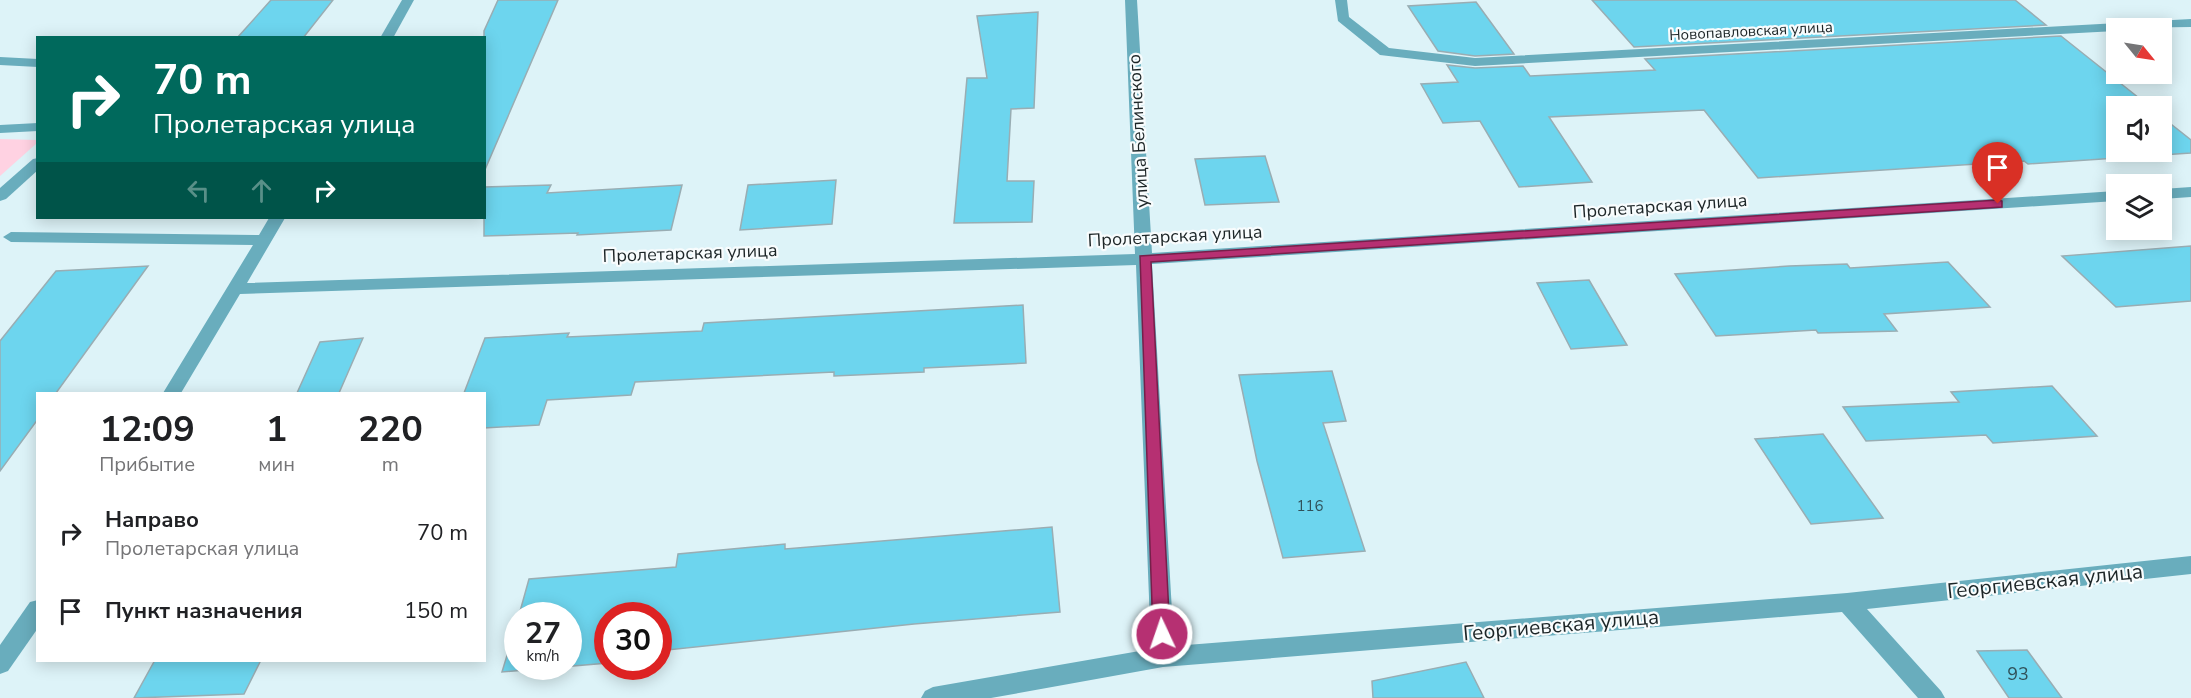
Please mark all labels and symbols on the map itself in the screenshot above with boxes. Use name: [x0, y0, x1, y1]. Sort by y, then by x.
street label: Новопавловская улица: [1669, 17, 1833, 45]
north arrow: [2106, 18, 2172, 84]
street label: улица Белинского: [1122, 53, 1154, 209]
pin: [1972, 142, 2023, 204]
street label: Пролетарская улица: [1572, 188, 1748, 224]
street label: Пролетарская улица: [1087, 219, 1263, 253]
street label: Пролетарская улица: [602, 238, 778, 268]
house number: 116: [1296, 496, 1324, 516]
street label: Георгиевская улица: [1946, 557, 2144, 605]
speed limit sign: 30: [594, 602, 672, 680]
position arrow: [1130, 602, 1194, 666]
street label: Георгиевская улица: [1462, 602, 1660, 648]
house number: 93: [2007, 662, 2029, 686]

